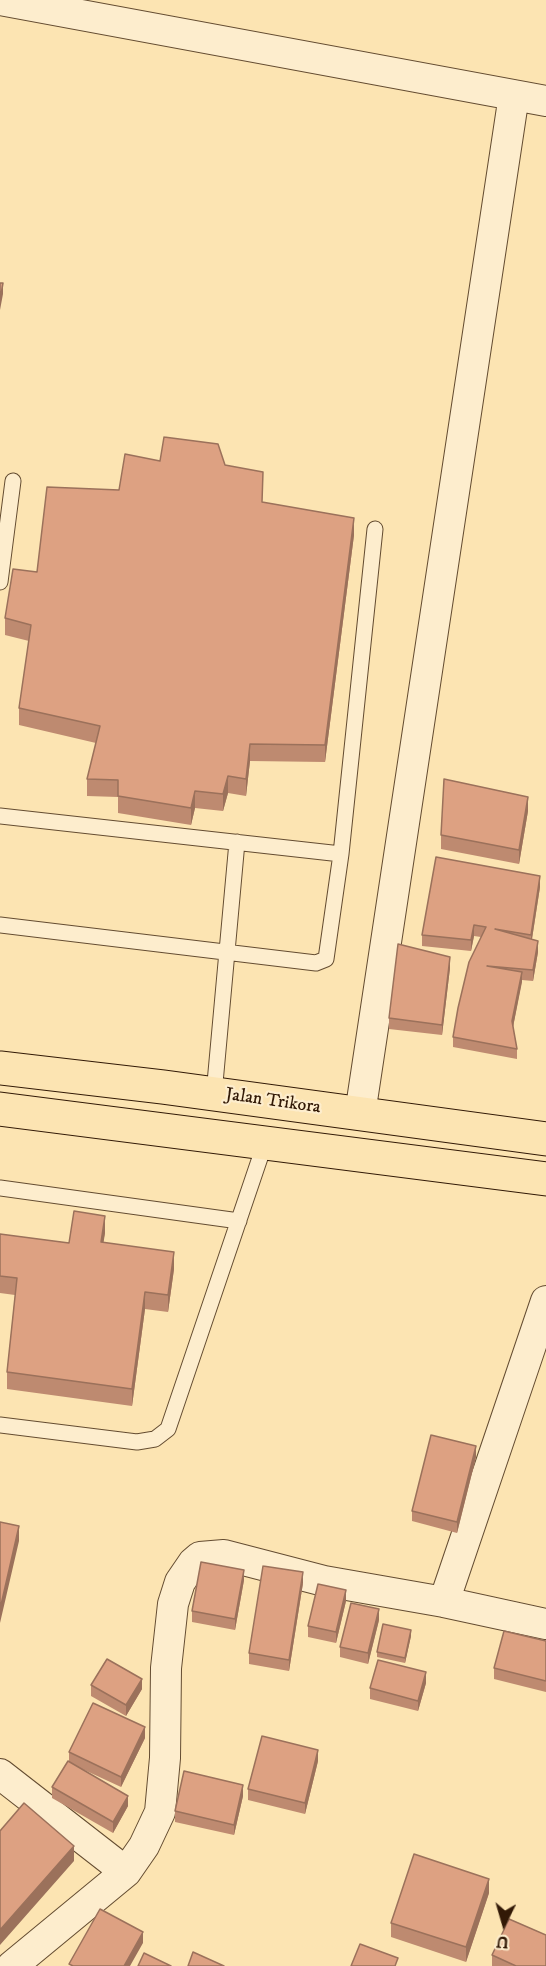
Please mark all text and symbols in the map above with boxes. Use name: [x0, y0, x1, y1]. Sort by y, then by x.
street label: Jalan Trikora: [224, 1085, 322, 1119]
north arrow: [474, 1894, 534, 1954]
text: U: [495, 1931, 509, 1952]

